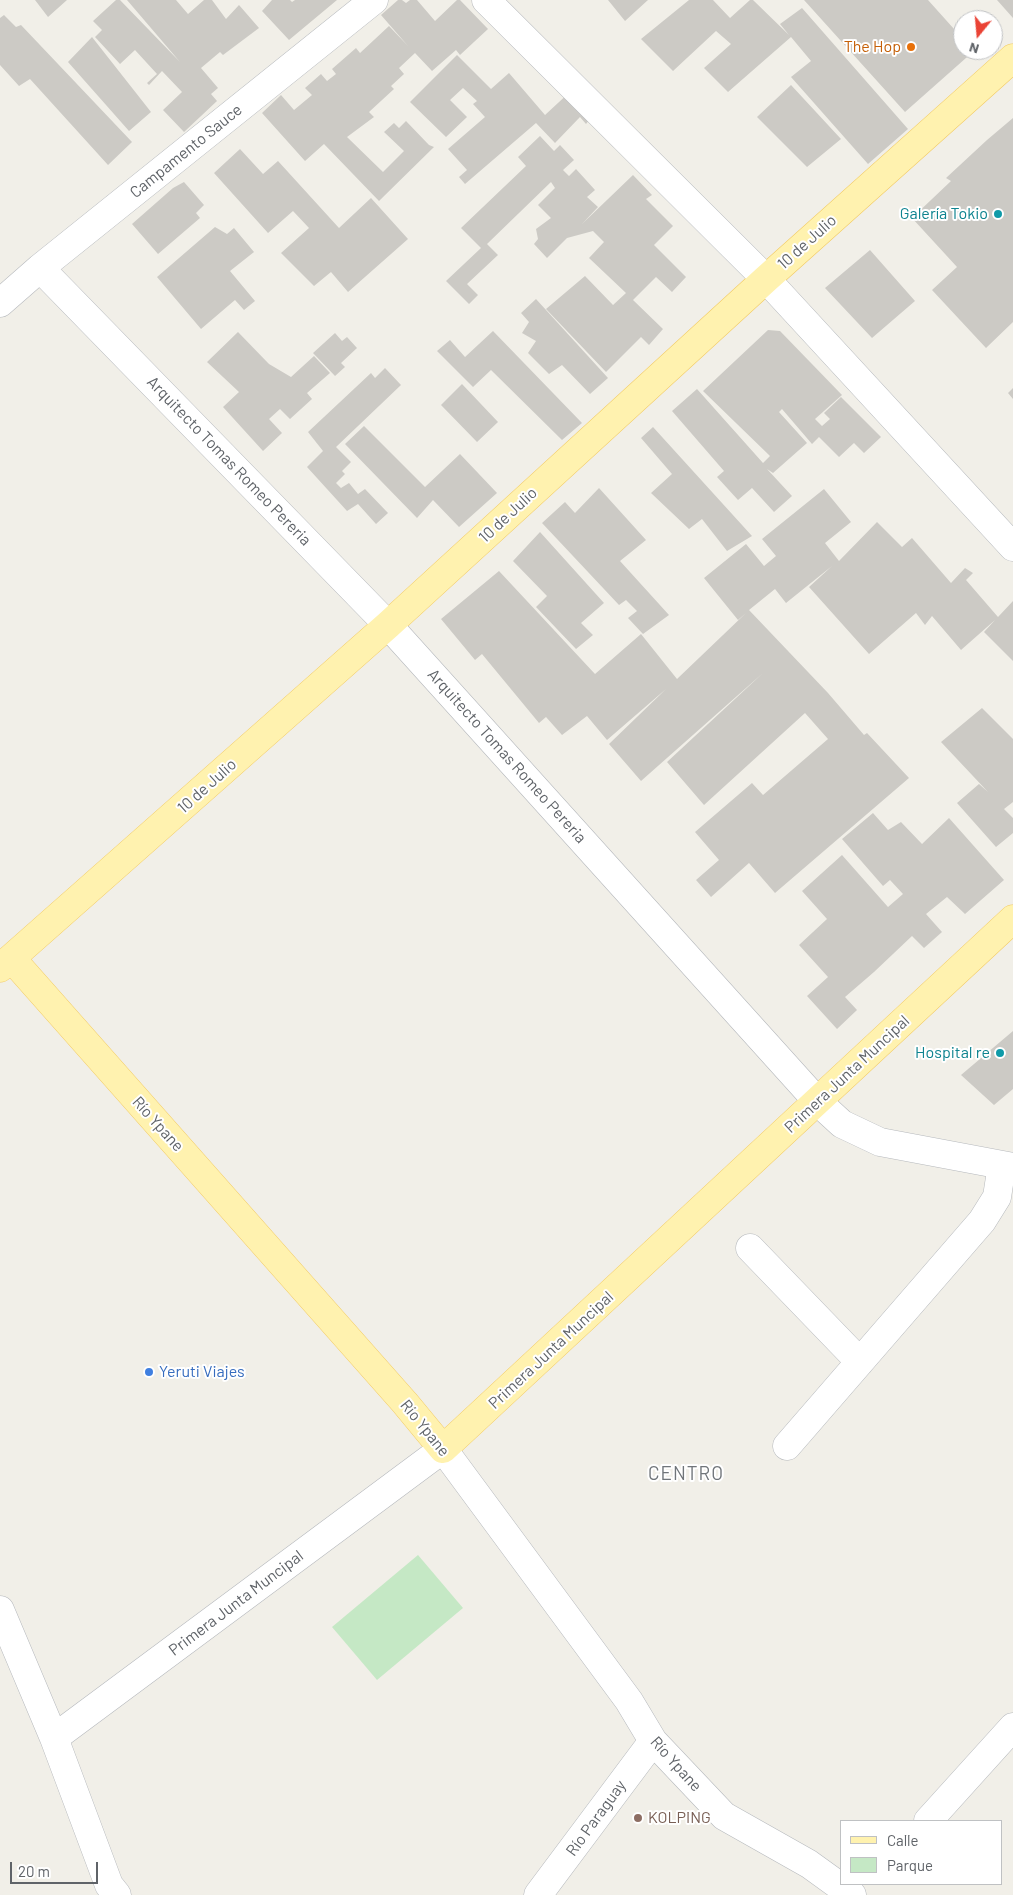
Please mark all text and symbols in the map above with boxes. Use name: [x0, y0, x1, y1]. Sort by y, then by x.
north arrow: [953, 10, 1003, 60]
place label: The Hop: [844, 37, 901, 57]
text: N: [967, 39, 981, 58]
marker: The Hop: [905, 41, 917, 53]
street label: Campamento Sauce: [126, 100, 246, 202]
place label: Galería Tokio: [900, 204, 988, 224]
marker: Galería Tokio: [992, 208, 1004, 220]
street label: 10 de Julio: [774, 211, 840, 273]
street label: Arquitecto Tomas Romeo Pereria: [143, 372, 315, 550]
street label: 10 de Julio: [475, 483, 541, 547]
street label: Arquitecto Tomas Romeo Pereria: [424, 665, 590, 847]
street label: 10 de Julio: [174, 755, 240, 817]
street label: Primera Junta Muncipal: [781, 1011, 913, 1137]
place label: Hospital re: [915, 1043, 990, 1063]
marker: Hospital re: [994, 1047, 1006, 1059]
street label: Río Ypane: [128, 1092, 188, 1156]
street label: Primera Junta Muncipal: [485, 1287, 617, 1413]
place label: Yeruti Viajes: [159, 1362, 245, 1382]
marker: Yeruti Viajes: [143, 1366, 155, 1378]
street label: Río Ypane: [396, 1396, 454, 1460]
district label: CENTRO: [647, 1463, 725, 1485]
street label: Primera Junta Muncipal: [165, 1546, 307, 1660]
street label: Río Ypane: [646, 1732, 706, 1796]
street label: Río Paraguay: [562, 1776, 630, 1860]
place label: KOLPING: [648, 1808, 711, 1828]
marker: KOLPING: [632, 1812, 644, 1824]
legend: [840, 1820, 1003, 1885]
text: Calle: [887, 1831, 919, 1849]
scale bar: [12, 1852, 100, 1884]
text: Parque: [887, 1856, 933, 1874]
text: 20 m: [18, 1862, 50, 1880]

